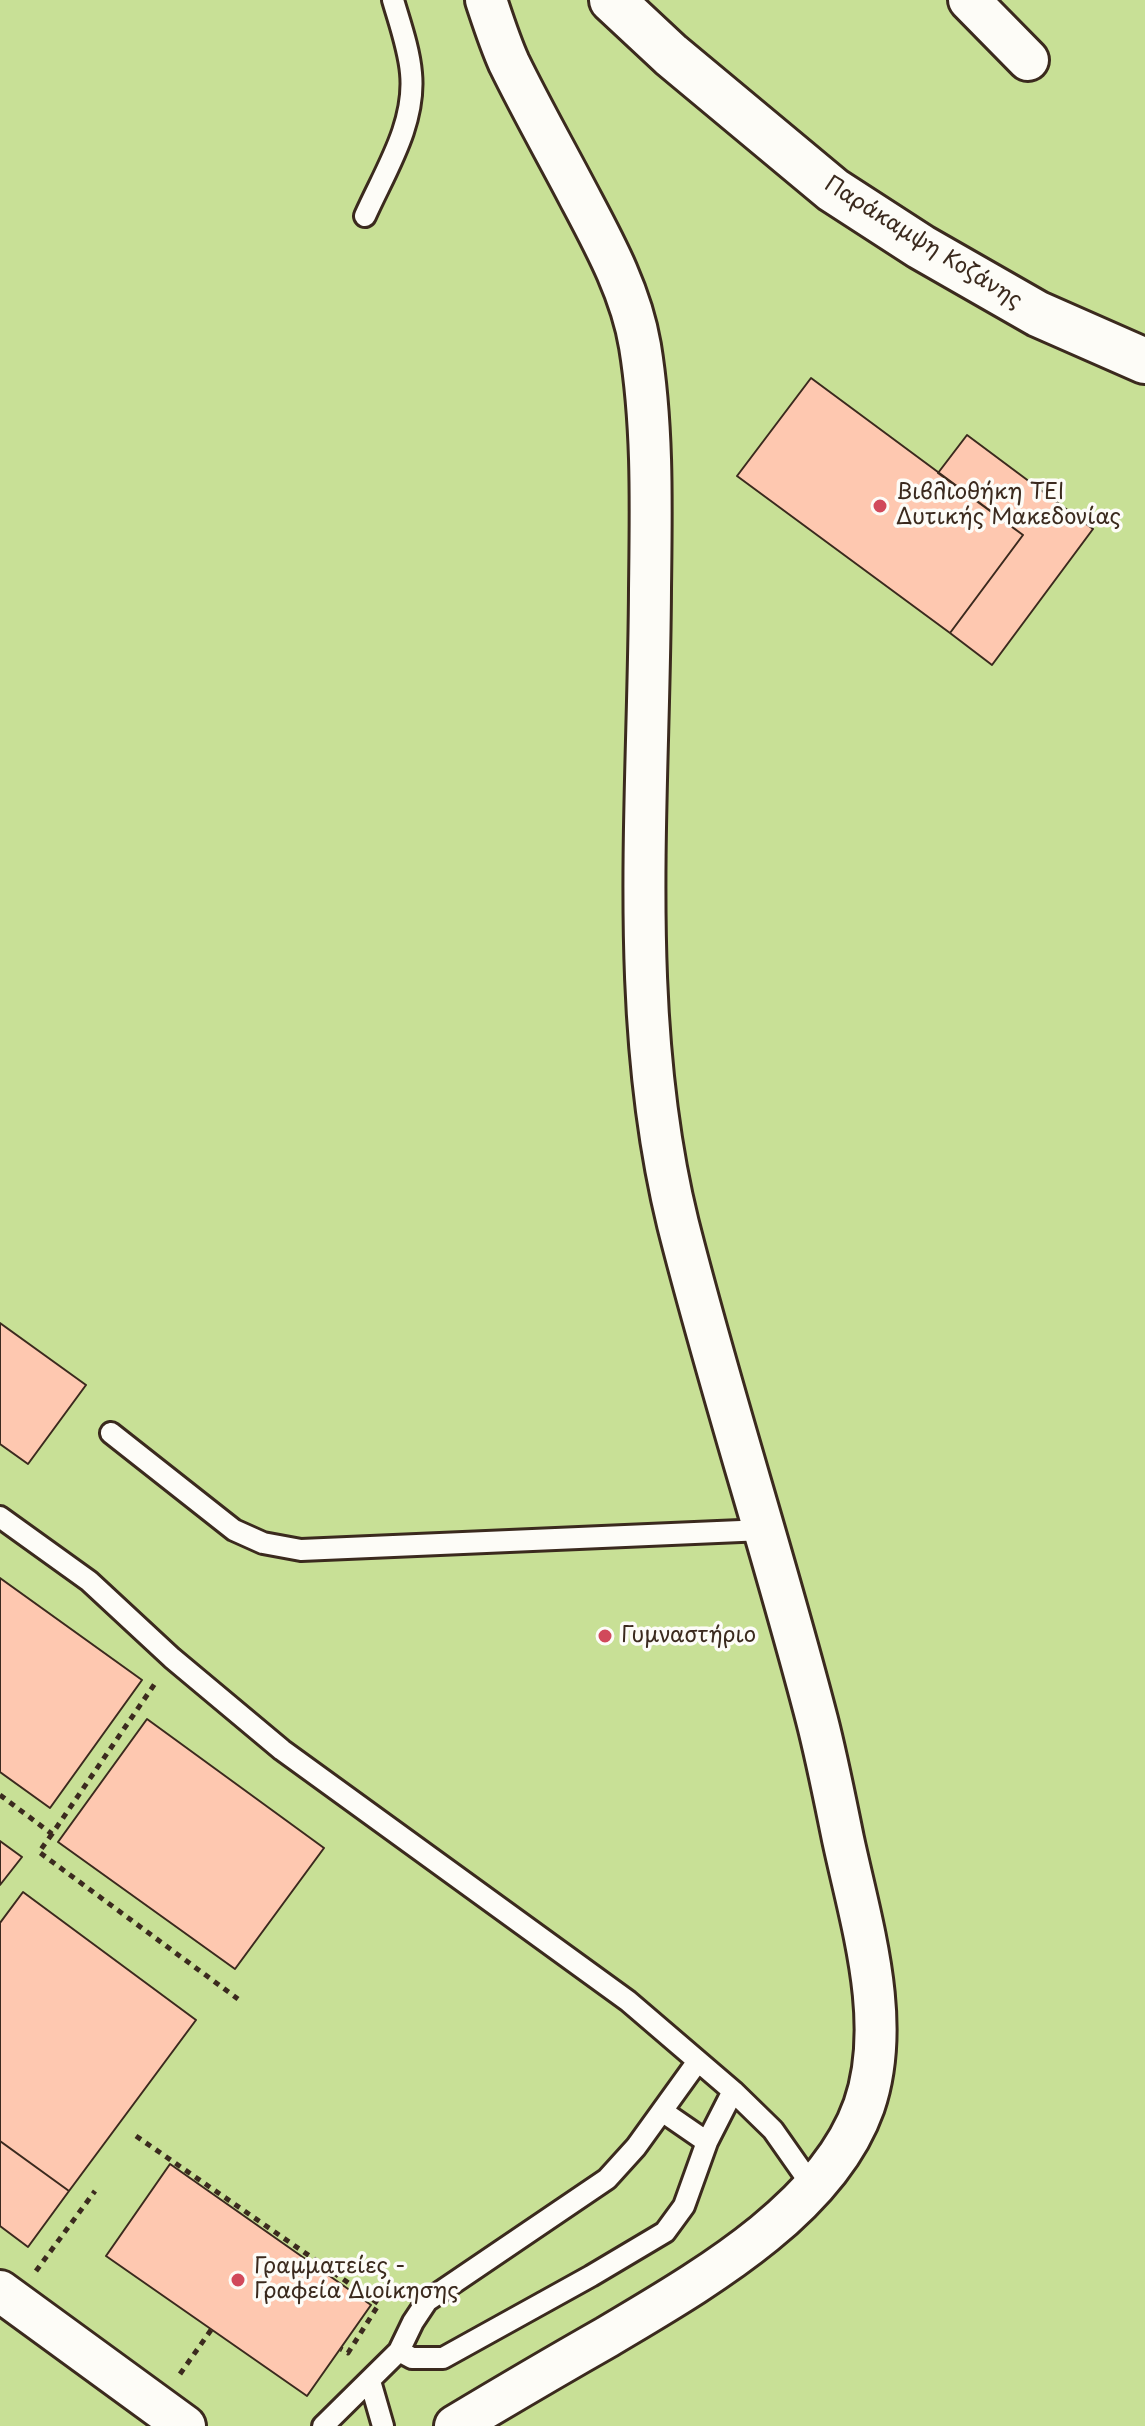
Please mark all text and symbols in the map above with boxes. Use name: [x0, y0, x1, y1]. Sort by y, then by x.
street label: Παράκαμψη Κοζάνης: [819, 171, 1027, 315]
place label: Βιβλιοθήκη ΤΕΙ Δυτικής Μακεδονίας: [896, 480, 1121, 532]
marker: Βιβλιοθήκη ΤΕΙ Δυτικής Μακεδονίας: [871, 497, 889, 515]
place label: Γυμναστήριο: [621, 1623, 756, 1649]
marker: Γυμναστήριο: [596, 1627, 614, 1645]
place label: Γραμματείες - Γραφεία Διοίκησης: [254, 2254, 459, 2306]
marker: Γραμματείες - Γραφεία Διοίκησης: [229, 2271, 247, 2289]

